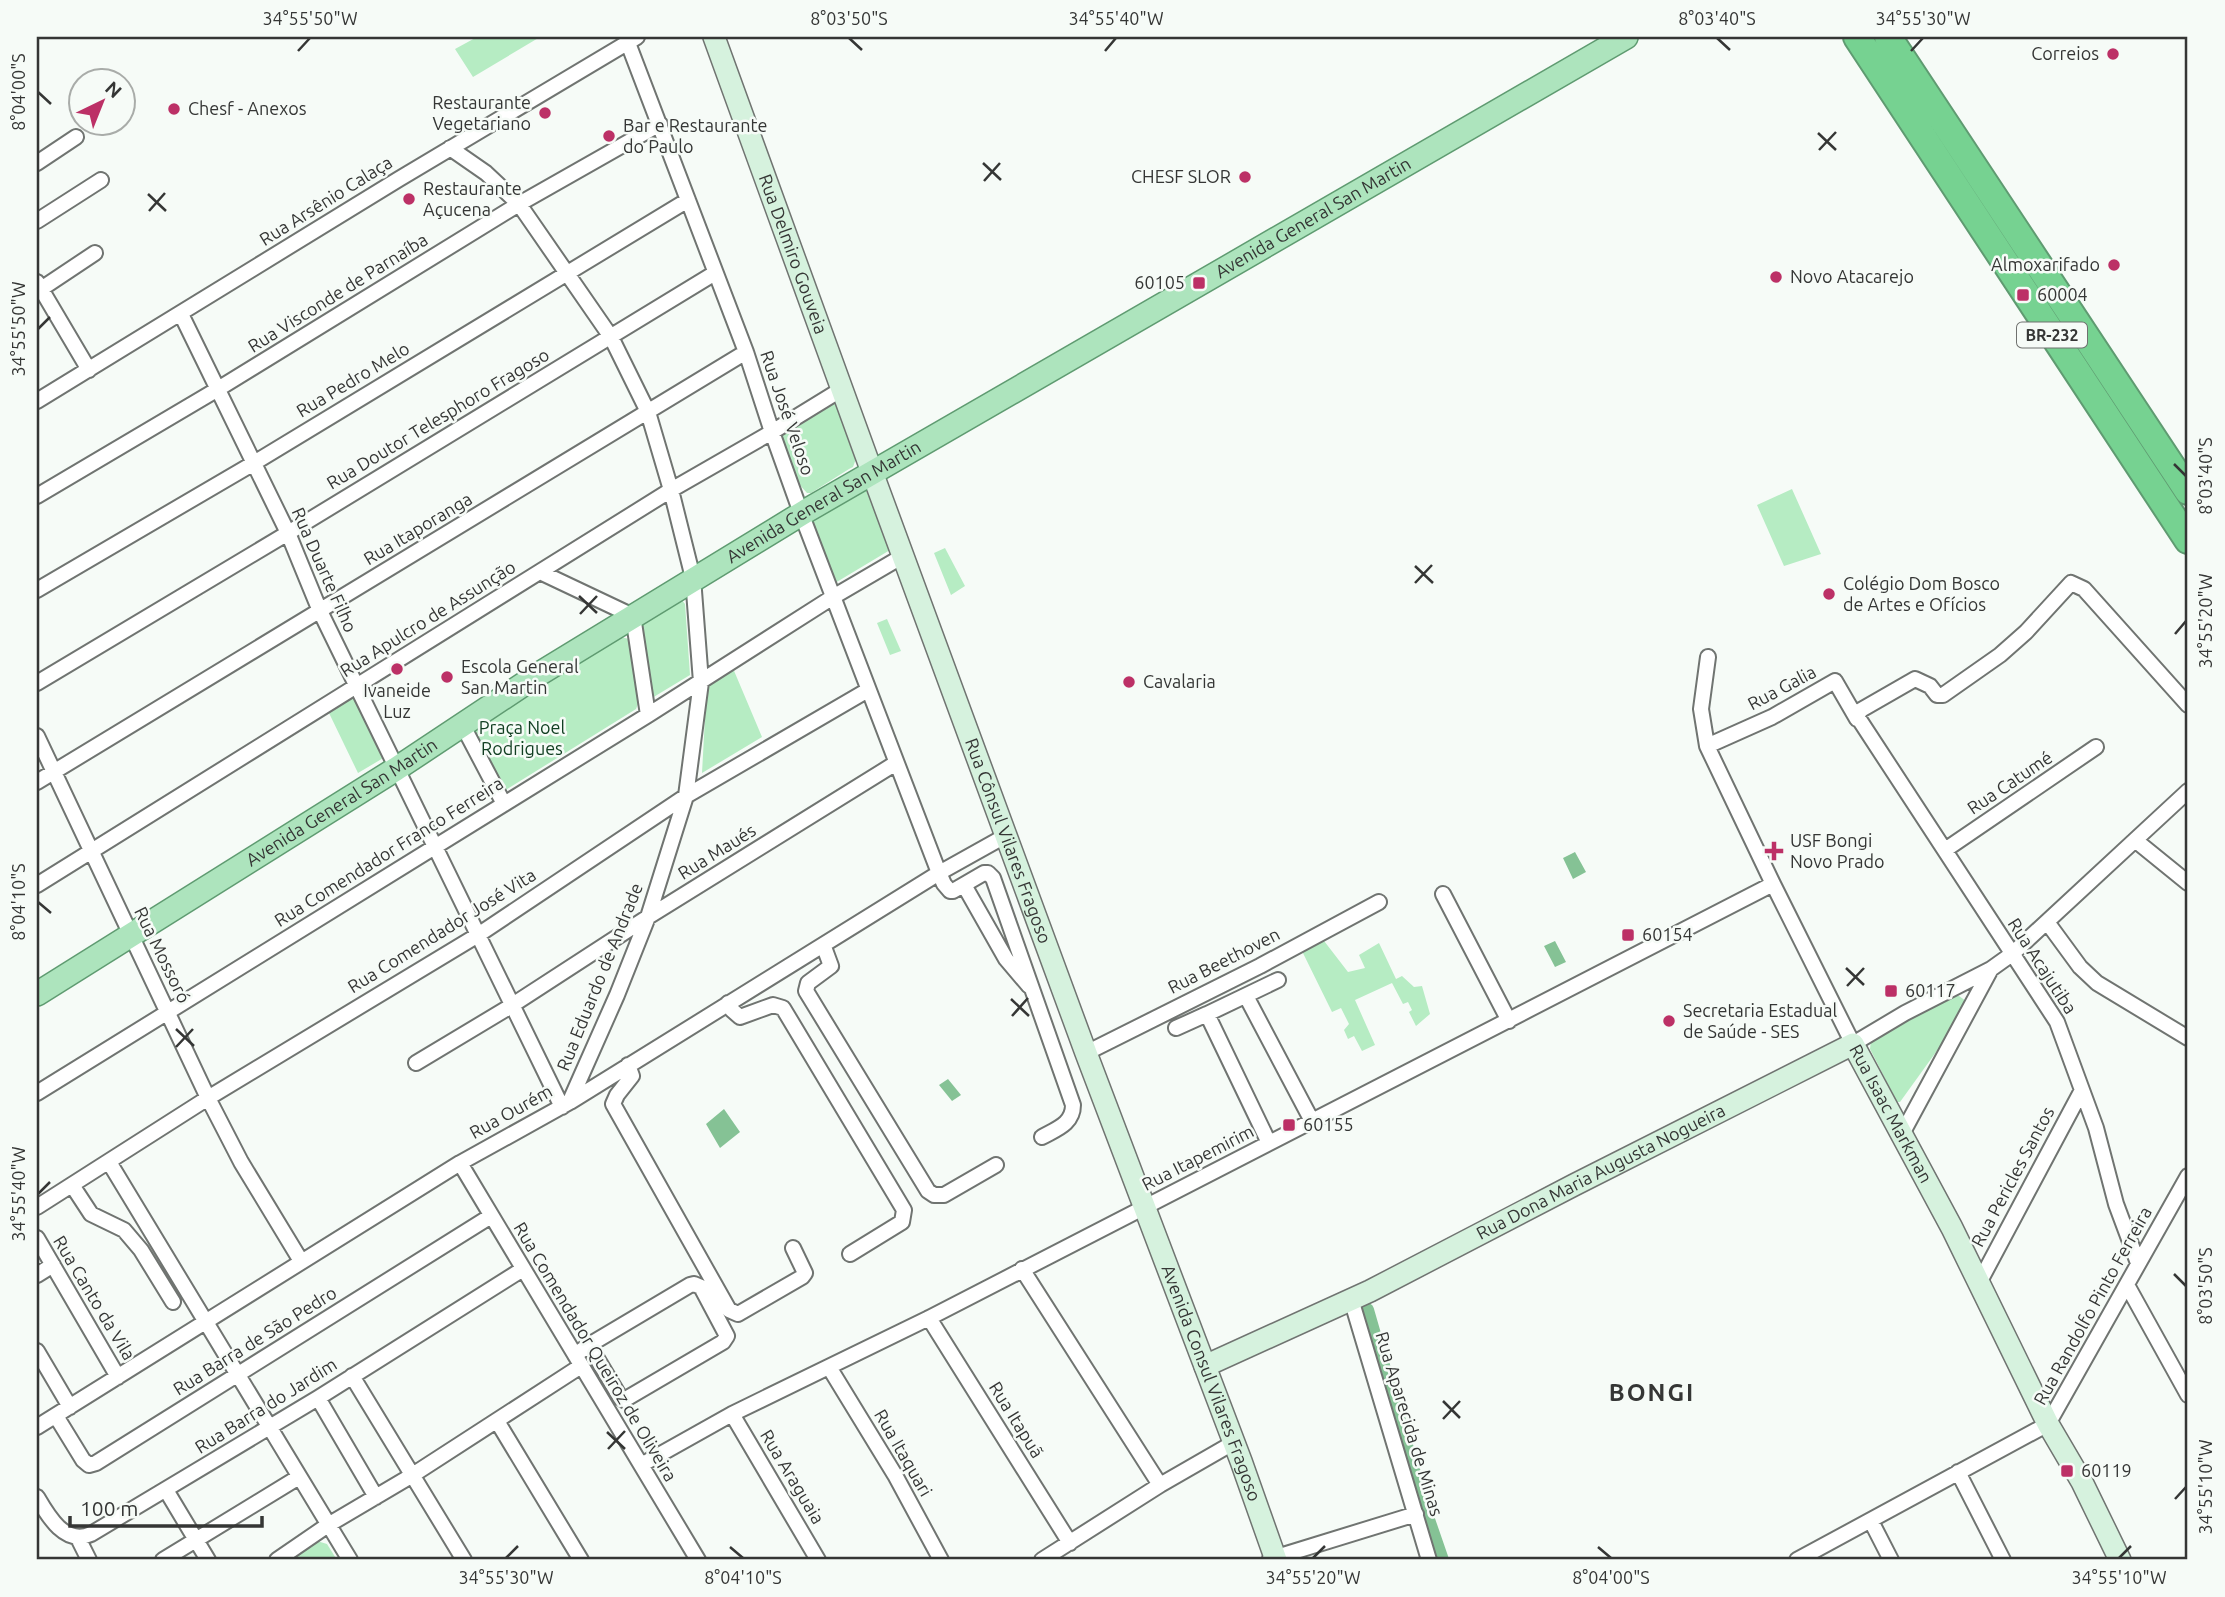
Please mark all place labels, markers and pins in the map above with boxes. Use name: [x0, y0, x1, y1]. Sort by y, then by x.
place label: Correios: [2031, 43, 2099, 63]
marker: Correios: [2105, 46, 2121, 62]
place label: Restaurante Vegetariano: [432, 92, 531, 133]
place label: Chesf - Anexos: [188, 98, 307, 118]
marker: Chesf - Anexos: [166, 101, 182, 117]
marker: Restaurante Vegetariano: [537, 105, 553, 121]
place label: Bar e Restaurante do Paulo: [623, 115, 768, 156]
marker: Bar e Restaurante do Paulo: [601, 128, 617, 144]
place label: CHESF SLOR: [1131, 166, 1231, 186]
marker: CHESF SLOR: [1237, 169, 1253, 185]
place label: Restaurante Açucena: [423, 178, 522, 219]
marker: Restaurante Açucena: [401, 191, 417, 207]
place label: Almoxarifado: [1991, 254, 2100, 274]
marker: Almoxarifado: [2106, 257, 2122, 273]
place label: Novo Atacarejo: [1790, 266, 1914, 286]
marker: Novo Atacarejo: [1768, 269, 1784, 285]
place label: 60105: [1134, 272, 1185, 292]
marker: 60105: [1191, 275, 1207, 291]
place label: 60004: [2037, 284, 2088, 304]
marker: 60004: [2015, 287, 2031, 303]
place label: Colégio Dom Bosco de Artes e Ofícios: [1843, 573, 2000, 614]
marker: Colégio Dom Bosco de Artes e Ofícios: [1821, 586, 1837, 602]
place label: Escola General San Martin: [461, 656, 579, 697]
marker: Ivaneide Luz: [389, 661, 405, 677]
marker: Escola General San Martin: [439, 669, 455, 685]
place label: Cavalaria: [1143, 671, 1216, 691]
marker: Cavalaria: [1121, 674, 1137, 690]
place label: Ivaneide Luz: [363, 680, 431, 721]
place label: USF Bongi Novo Prado: [1790, 830, 1885, 871]
marker: USF Bongi Novo Prado: [1764, 841, 1784, 861]
place label: 60154: [1642, 924, 1693, 944]
marker: 60154: [1620, 927, 1636, 943]
place label: 60117: [1905, 980, 1956, 1000]
marker: 60117: [1883, 983, 1899, 999]
place label: Secretaria Estadual de Saúde - SES: [1683, 1000, 1838, 1041]
marker: Secretaria Estadual de Saúde - SES: [1661, 1013, 1677, 1029]
place label: 60155: [1303, 1114, 1354, 1134]
marker: 60155: [1281, 1117, 1297, 1133]
place label: 60119: [2081, 1460, 2132, 1480]
marker: 60119: [2059, 1463, 2075, 1479]

